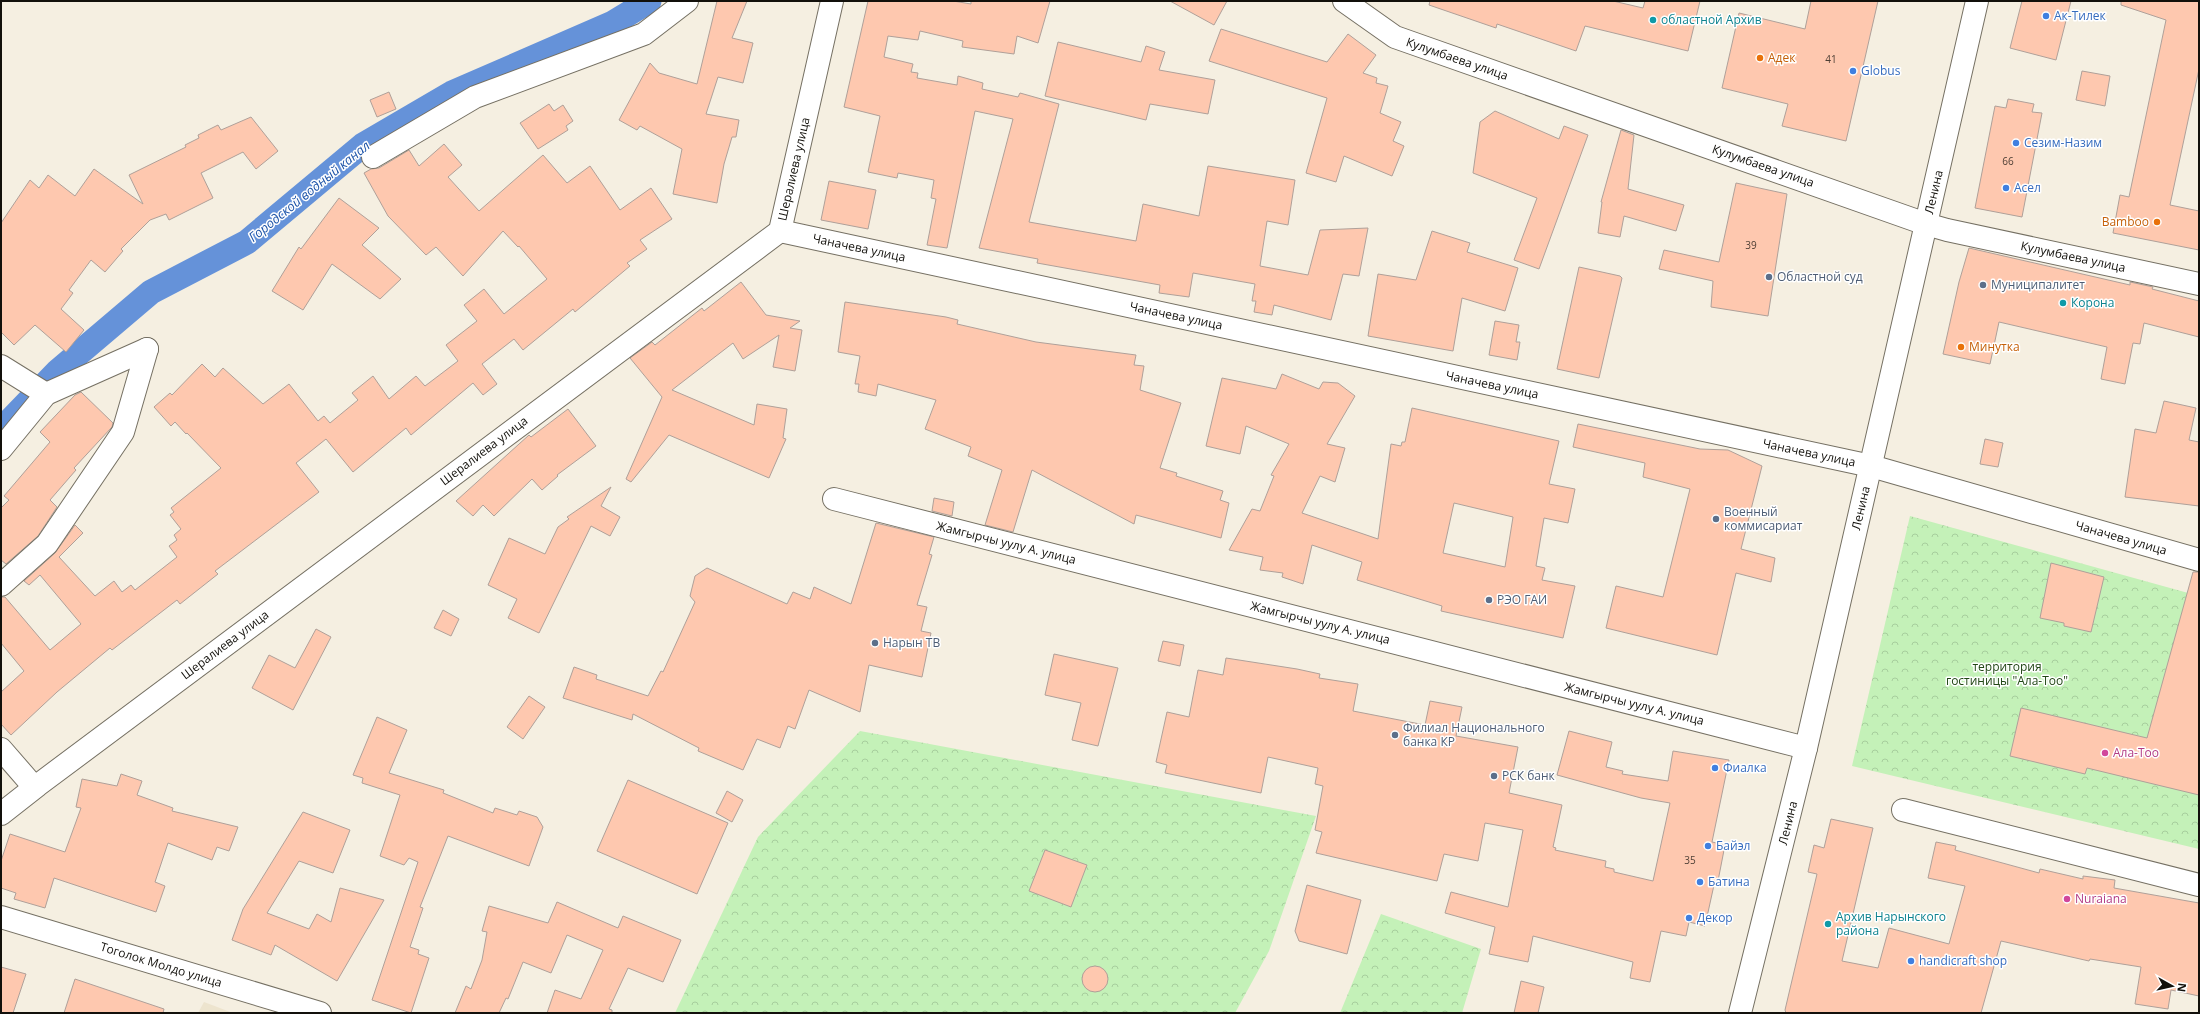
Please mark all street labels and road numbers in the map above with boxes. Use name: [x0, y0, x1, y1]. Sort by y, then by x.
street label: Кулумбаева улица: [1404, 33, 1510, 84]
street label: Шералиева улица: [773, 115, 814, 222]
street label: Кулумбаева улица: [1710, 140, 1816, 191]
street label: Ленина: [1920, 168, 1947, 216]
street label: Чаначева улица: [811, 229, 907, 266]
street label: Кулумбаева улица: [2019, 237, 2127, 276]
street label: Чаначева улица: [1128, 297, 1224, 334]
street label: Чаначева улица: [1444, 366, 1540, 403]
street label: Шералиева улица: [436, 412, 531, 489]
street label: Чаначева улица: [1761, 434, 1857, 471]
street label: Ленина: [1847, 484, 1874, 532]
street label: Чаначева улица: [2073, 516, 2169, 559]
street label: Жамгырчы уулу А. улица: [934, 517, 1078, 568]
street label: Жамгырчы уулу А. улица: [1248, 597, 1392, 648]
street label: Шералиева улица: [177, 606, 272, 683]
street label: Жамгырчы уулу А. улица: [1562, 678, 1706, 729]
street label: Ленина: [1774, 799, 1801, 847]
street label: Тоголок Молдо улица: [98, 938, 224, 991]

